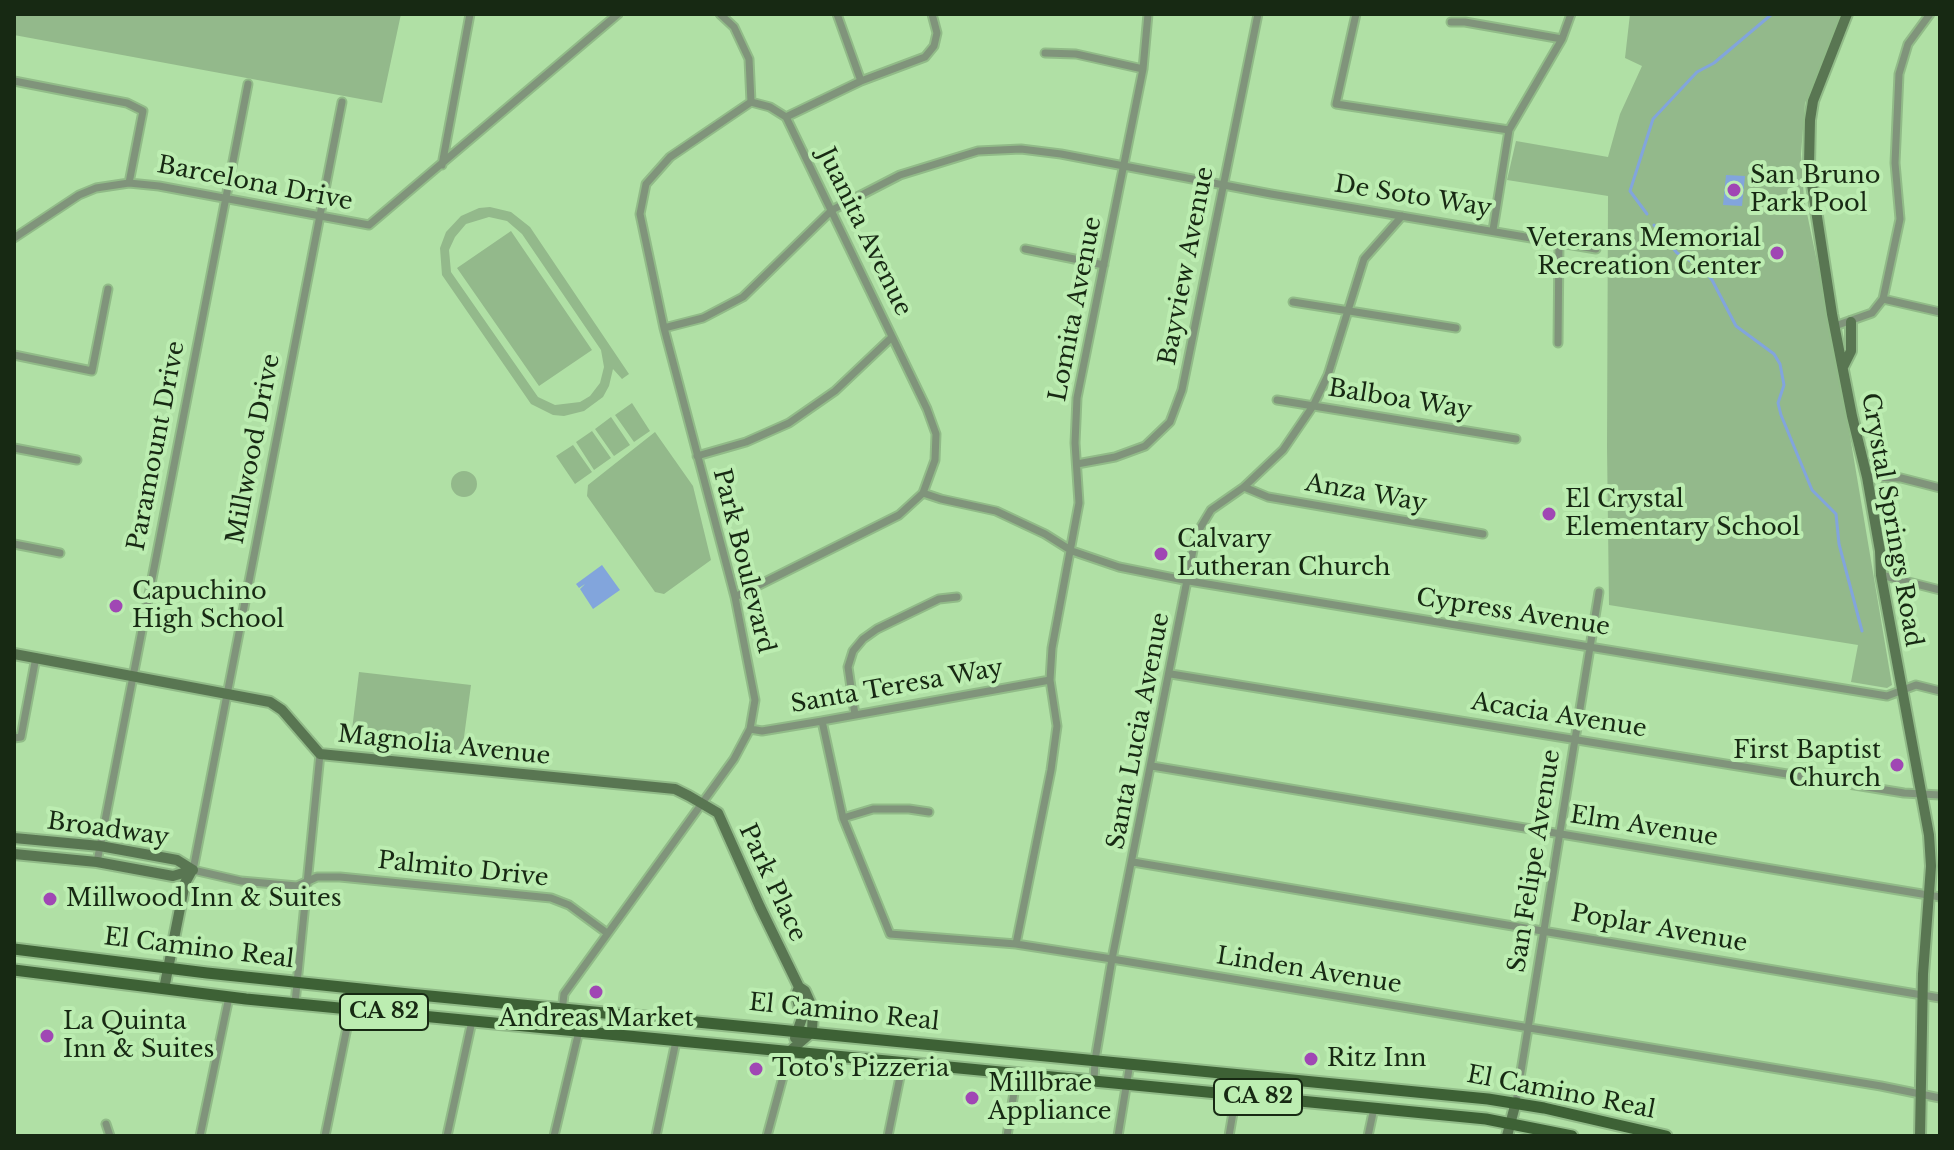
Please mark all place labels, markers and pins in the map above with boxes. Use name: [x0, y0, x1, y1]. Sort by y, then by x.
place label: San Bruno Park Pool: [1750, 162, 1880, 218]
marker: San Bruno Park Pool: [1725, 181, 1743, 199]
place label: Veterans Memorial Recreation Center: [1527, 225, 1761, 281]
marker: Veterans Memorial Recreation Center: [1768, 244, 1786, 262]
place label: El Crystal Elementary School: [1565, 486, 1800, 542]
marker: El Crystal Elementary School: [1540, 505, 1558, 523]
place label: Calvary Lutheran Church: [1177, 526, 1390, 582]
marker: Calvary Lutheran Church: [1152, 545, 1170, 563]
place label: Capuchino High School: [132, 578, 284, 634]
marker: Capuchino High School: [107, 597, 125, 615]
place label: First Baptist Church: [1733, 737, 1881, 793]
marker: First Baptist Church: [1888, 756, 1906, 774]
place label: Millwood Inn & Suites: [66, 885, 342, 913]
marker: Millwood Inn & Suites: [41, 890, 59, 908]
marker: Andreas Market: [587, 983, 605, 1001]
place label: Andreas Market: [499, 1005, 693, 1033]
place label: La Quinta Inn & Suites: [63, 1008, 214, 1064]
marker: La Quinta Inn & Suites: [38, 1027, 56, 1045]
place label: Ritz Inn: [1327, 1045, 1426, 1073]
marker: Ritz Inn: [1302, 1050, 1320, 1068]
place label: Toto's Pizzeria: [772, 1055, 949, 1083]
marker: Toto's Pizzeria: [747, 1060, 765, 1078]
place label: Millbrae Appliance: [988, 1070, 1112, 1126]
marker: Millbrae Appliance: [963, 1089, 981, 1107]

